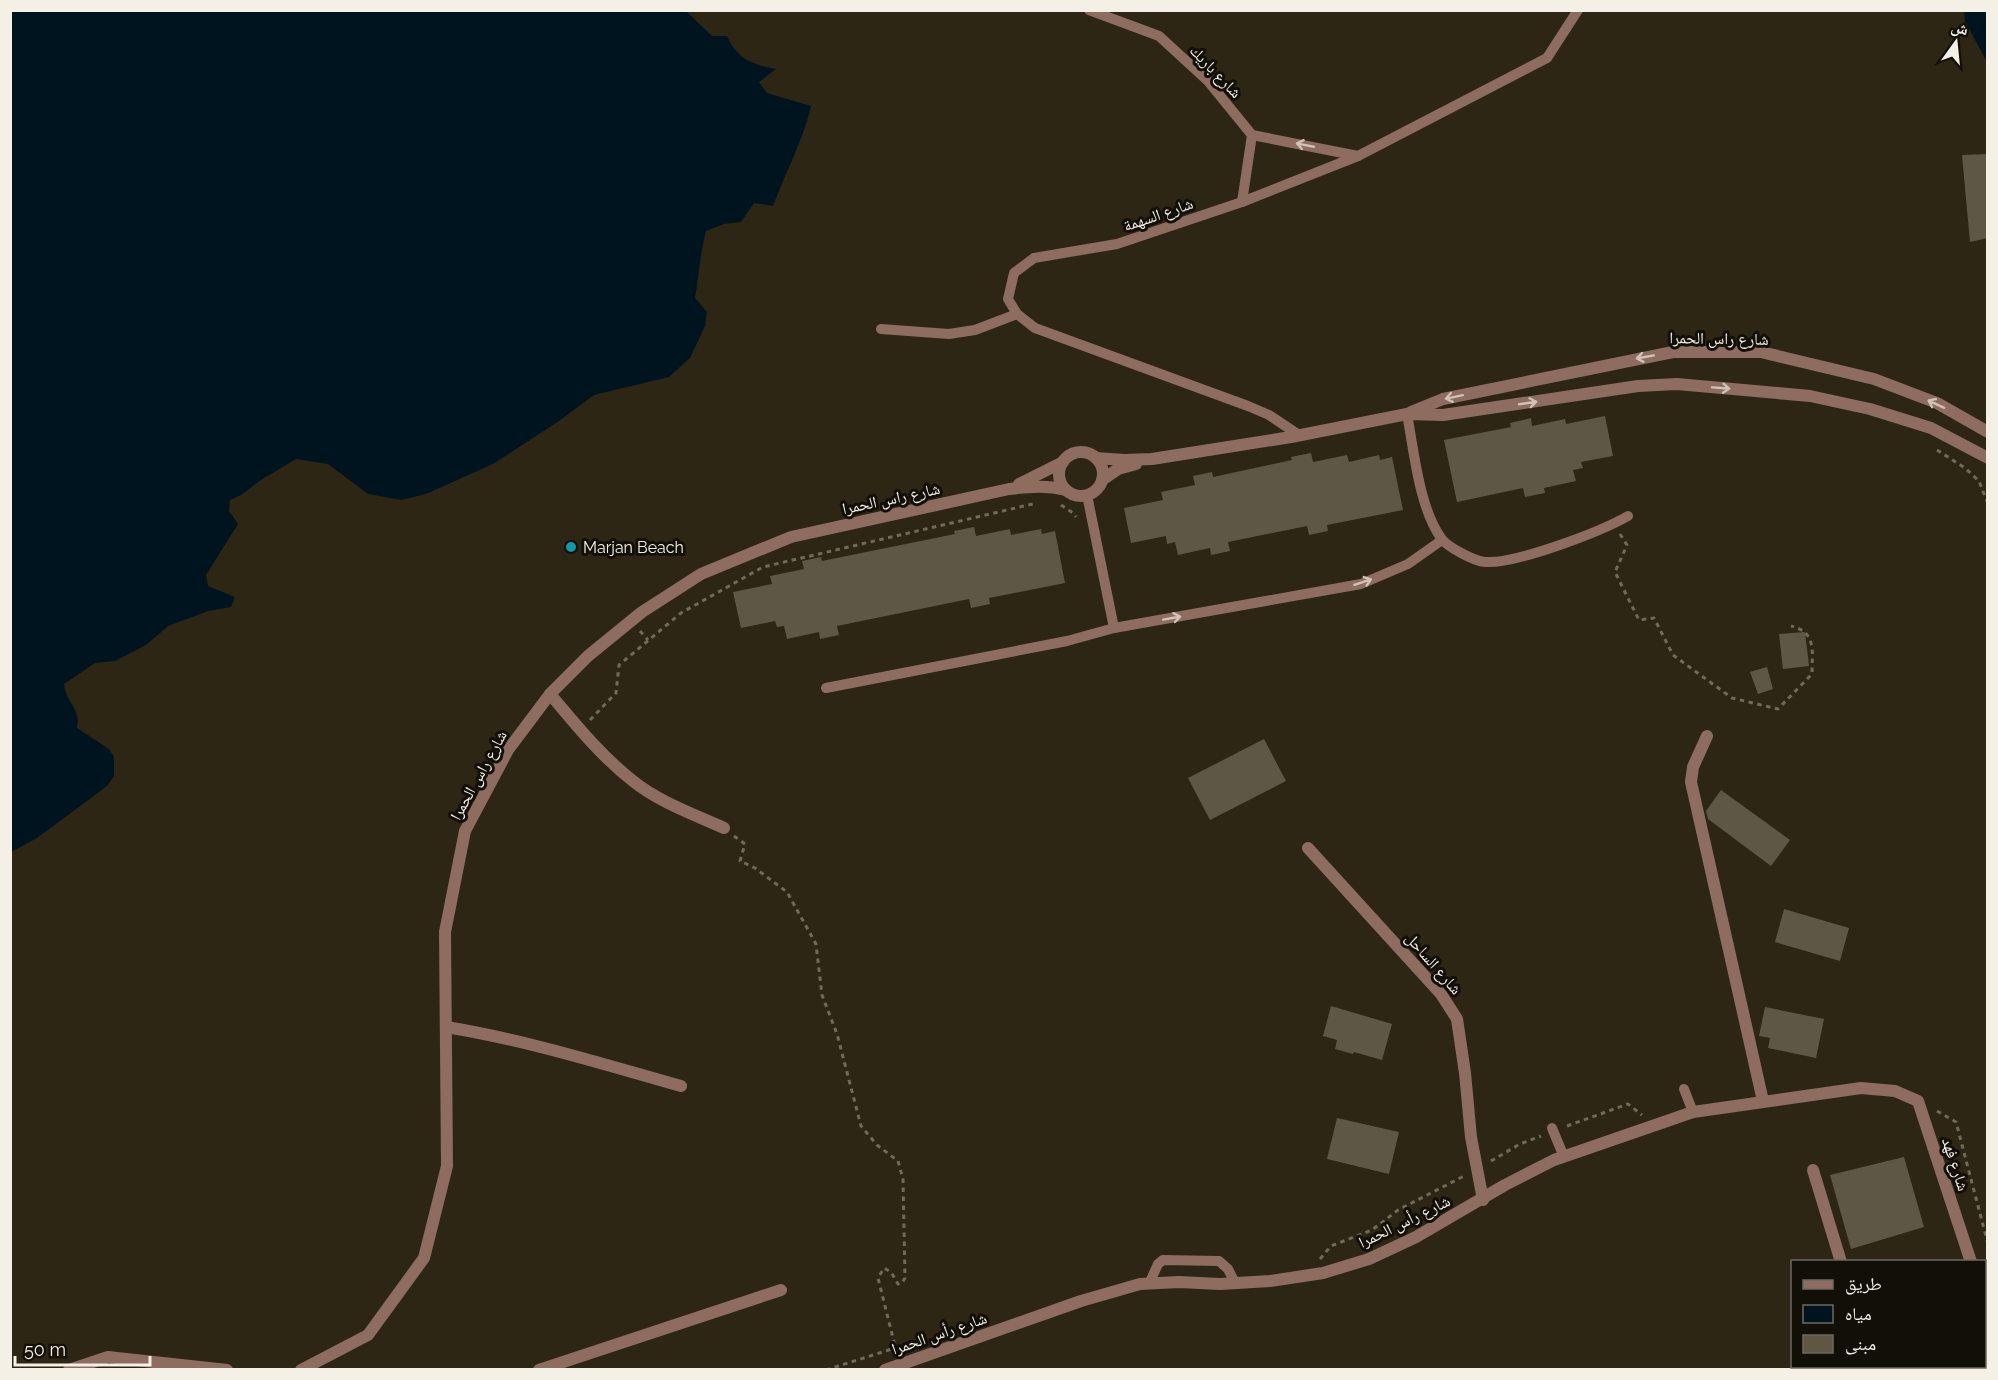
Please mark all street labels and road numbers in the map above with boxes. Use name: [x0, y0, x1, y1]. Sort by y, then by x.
street label: شارع باريك: [1185, 41, 1246, 103]
street label: شارع السهمة: [1121, 194, 1196, 236]
street label: شارع راس الحمرا: [1669, 328, 1769, 350]
street label: شارع راس الحمرا: [840, 479, 942, 519]
street label: شارع راس الحمرا: [446, 727, 512, 824]
street label: شارع الساحل: [1401, 928, 1466, 999]
street label: شارع فهد: [1937, 1135, 1973, 1194]
street label: شارع رأس الحمرا: [1355, 1191, 1454, 1253]
street label: شارع رأس الحمرا: [889, 1308, 990, 1360]

